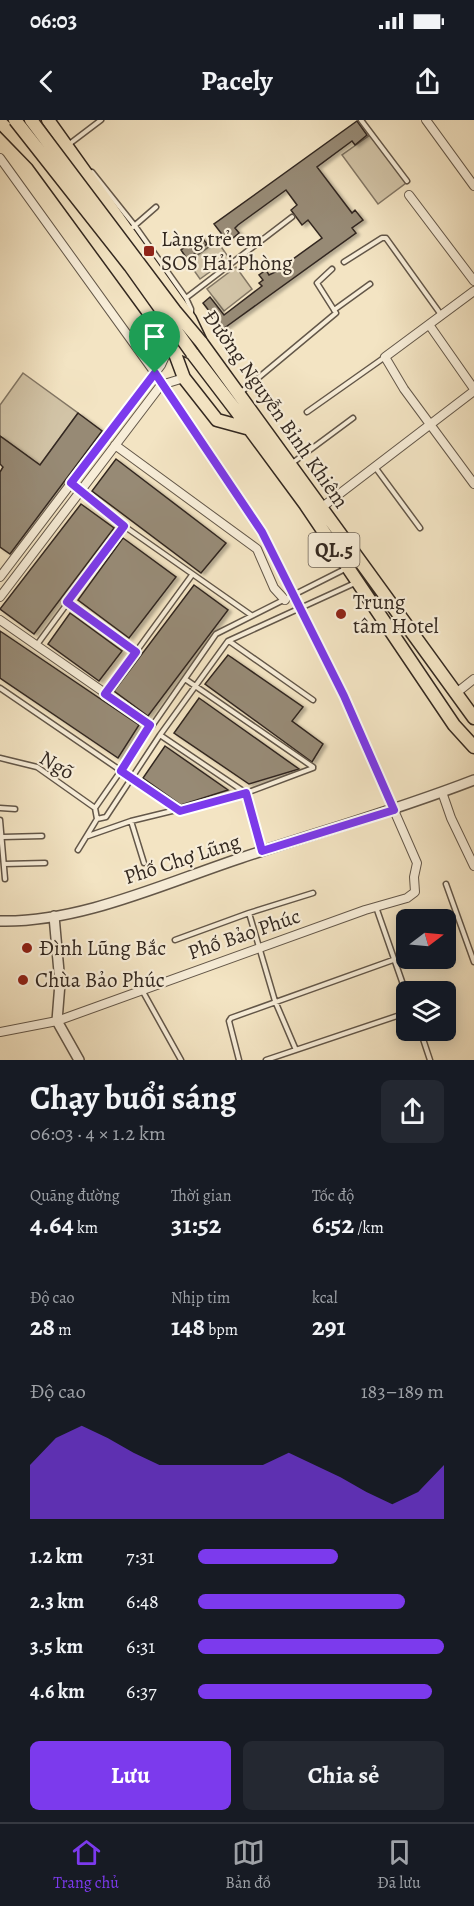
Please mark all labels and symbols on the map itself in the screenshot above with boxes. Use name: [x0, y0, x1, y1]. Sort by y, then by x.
place label: Làng trẻ em SOS Hải Phòng: [161, 225, 293, 277]
marker: Làng trẻ em SOS Hải Phòng: [142, 244, 156, 258]
street label: Đường Nguyễn Bỉnh Khiêm: [197, 304, 355, 514]
pin: [129, 311, 180, 373]
road number: QL.5: [308, 533, 360, 567]
place label: Trung tâm Hotel: [353, 588, 439, 640]
marker: Trung tâm Hotel: [334, 607, 348, 621]
street label: Ngõ: [35, 744, 79, 786]
street label: Phố Chợ Lũng: [120, 827, 244, 891]
street label: Phố Bảo Phúc: [184, 902, 304, 966]
north arrow: [396, 909, 456, 969]
place label: Đình Lũng Bắc: [39, 934, 166, 962]
marker: Đình Lũng Bắc: [20, 941, 34, 955]
place label: Chùa Bảo Phúc: [35, 966, 165, 994]
marker: Chùa Bảo Phúc: [16, 973, 30, 987]

